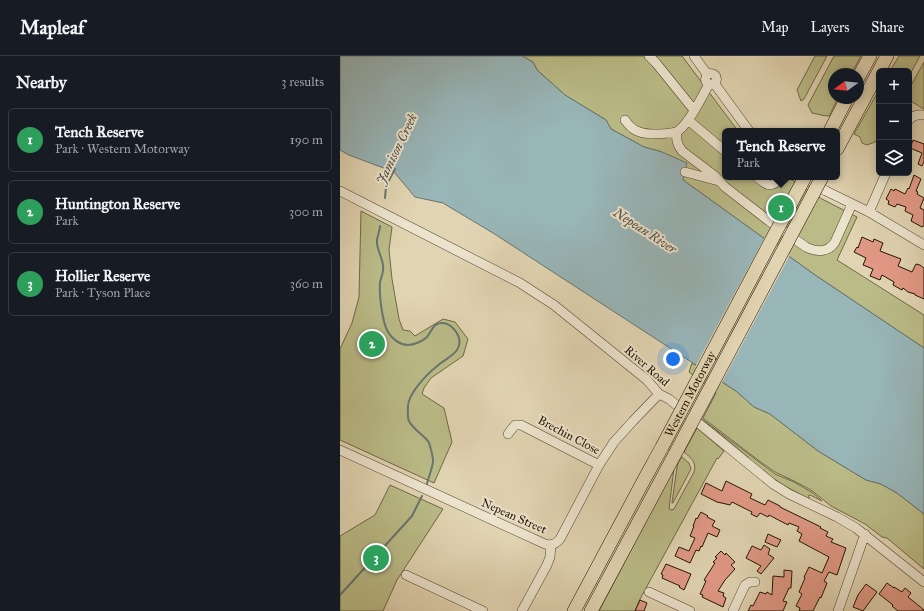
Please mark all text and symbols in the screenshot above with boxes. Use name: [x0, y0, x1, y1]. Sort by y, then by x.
text: Mapleaf: [20, 16, 84, 39]
text: Map: [761, 19, 789, 36]
text: Layers: [811, 19, 849, 36]
text: Share: [871, 19, 904, 36]
north arrow: [828, 68, 864, 104]
map controls: [876, 68, 912, 176]
button: +: [876, 68, 912, 104]
text: Nearby: [16, 72, 67, 93]
text: 3 results: [281, 74, 324, 90]
button: −: [876, 104, 912, 140]
water label: Jamison Creek: [373, 111, 421, 188]
text: Tench Reserve: [55, 123, 144, 141]
popup: [722, 128, 840, 180]
text: 1: [27, 132, 33, 148]
text: 190 m: [290, 132, 323, 148]
text: Tench Reserve: [737, 137, 825, 155]
button: layers: [876, 140, 912, 176]
text: Park · Western Motorway: [55, 141, 190, 157]
text: Park: [737, 155, 760, 171]
pin: 1: [768, 193, 794, 223]
text: Huntington Reserve: [55, 195, 180, 213]
text: 2: [27, 204, 33, 220]
text: 300 m: [289, 204, 323, 220]
water label: Nepean River: [610, 204, 680, 258]
text: Park: [55, 213, 79, 229]
text: Hollier Reserve: [55, 267, 150, 285]
text: 3: [27, 276, 33, 292]
text: 360 m: [290, 276, 323, 292]
text: Park · Tyson Place: [55, 285, 151, 301]
pin: 2: [359, 329, 385, 359]
street label: River Road: [622, 343, 672, 389]
street label: Western Motorway: [662, 348, 719, 439]
your location: [663, 349, 683, 369]
street label: Brechin Close: [536, 413, 602, 457]
street label: Nepean Street: [479, 495, 549, 537]
pin: 3: [363, 543, 389, 573]

